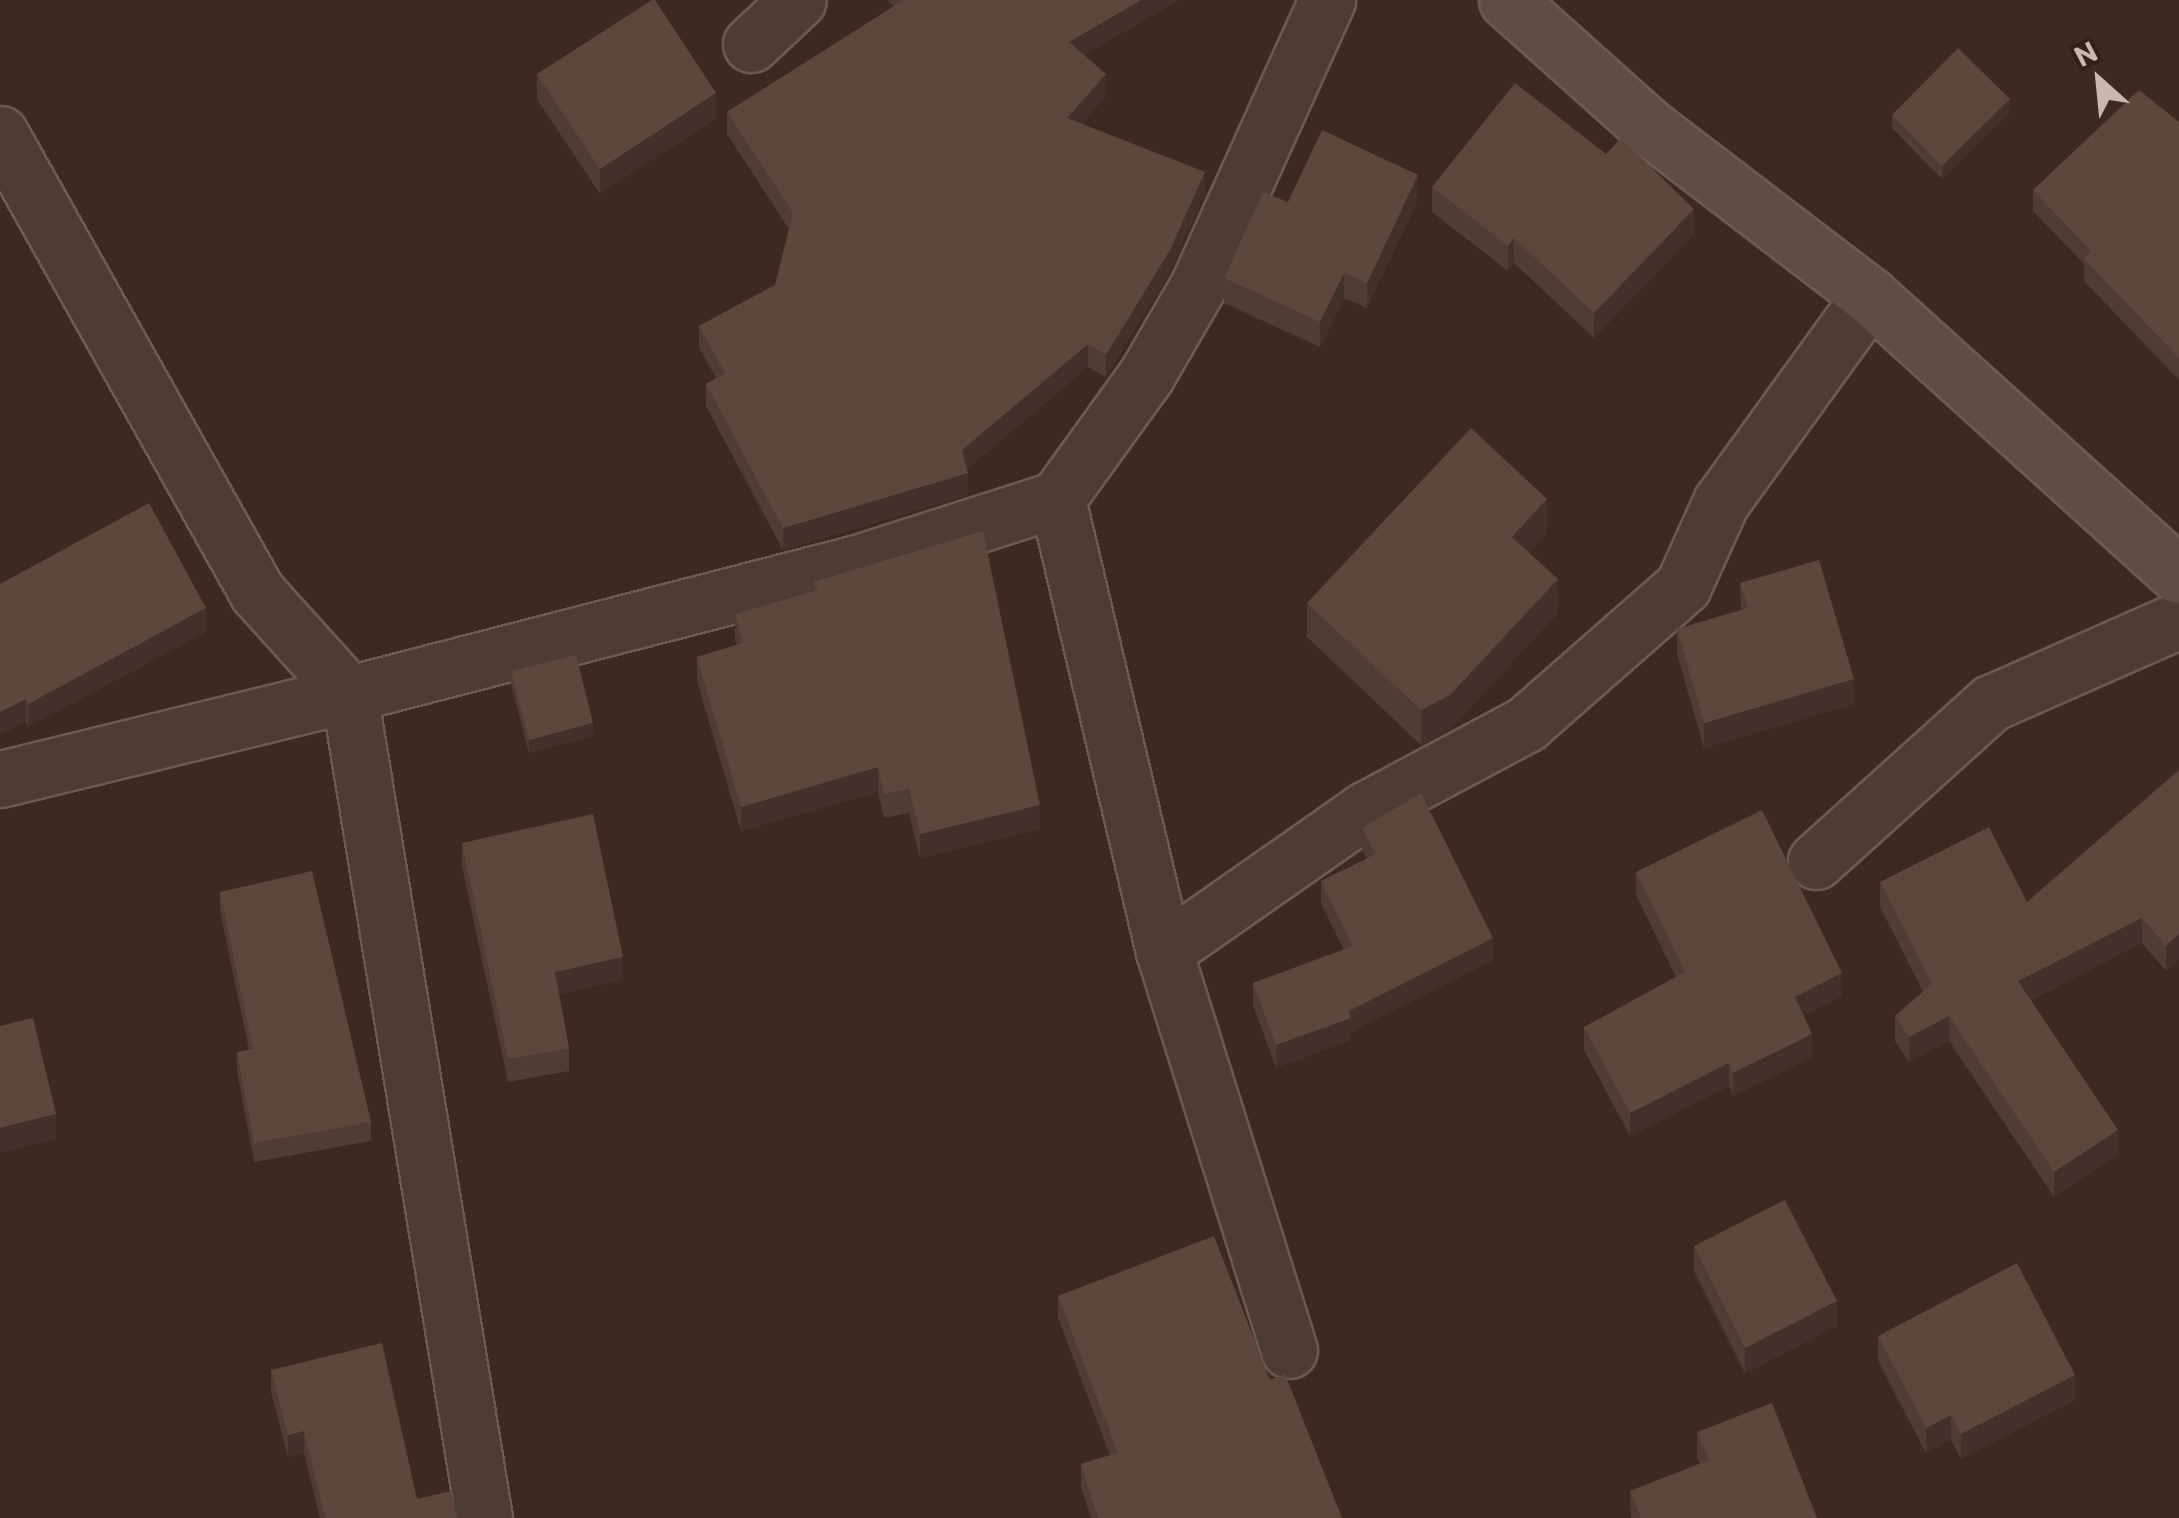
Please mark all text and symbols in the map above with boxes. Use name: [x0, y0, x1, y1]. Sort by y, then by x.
north arrow: [2049, 30, 2149, 130]
text: N: [2068, 33, 2102, 73]

